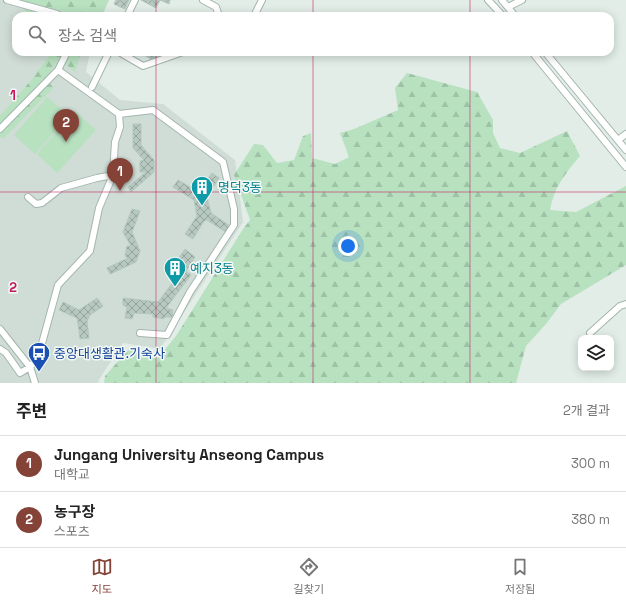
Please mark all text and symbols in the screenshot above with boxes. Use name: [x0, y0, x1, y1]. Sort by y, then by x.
search box: [12, 12, 614, 56]
icon: search: [26, 23, 48, 45]
text: 장소 검색: [58, 26, 117, 45]
text: 1: [10, 87, 16, 104]
pin: 2: [53, 109, 79, 142]
pin: 1: [107, 158, 133, 191]
building icon: 명덕3동: [189, 174, 215, 207]
place label: 명덕3동: [218, 179, 262, 196]
your location: [338, 236, 358, 256]
building icon: 예지3동: [162, 255, 188, 288]
place label: 예지3동: [190, 260, 234, 277]
text: 2: [9, 279, 17, 296]
map controls: [578, 335, 614, 371]
button: layers: [578, 335, 614, 371]
bus stop icon: 중앙대생활관.기숙사: [26, 340, 52, 373]
place label: 중앙대생활관.기숙사: [54, 345, 165, 362]
text: 주변: [16, 400, 47, 422]
text: 2개 결과: [563, 402, 610, 419]
text: Jungang University Anseong Campus: [54, 445, 324, 464]
text: 1: [26, 455, 32, 472]
text: 300 m: [571, 455, 610, 472]
text: 대학교: [54, 466, 90, 483]
text: 농구장: [54, 502, 95, 521]
text: 2: [25, 511, 33, 528]
text: 380 m: [571, 511, 610, 528]
text: 스포츠: [54, 523, 90, 540]
tab: 지도: [91, 556, 113, 596]
tab: 길찾기: [294, 556, 324, 596]
tab: 저장됨: [505, 556, 535, 596]

